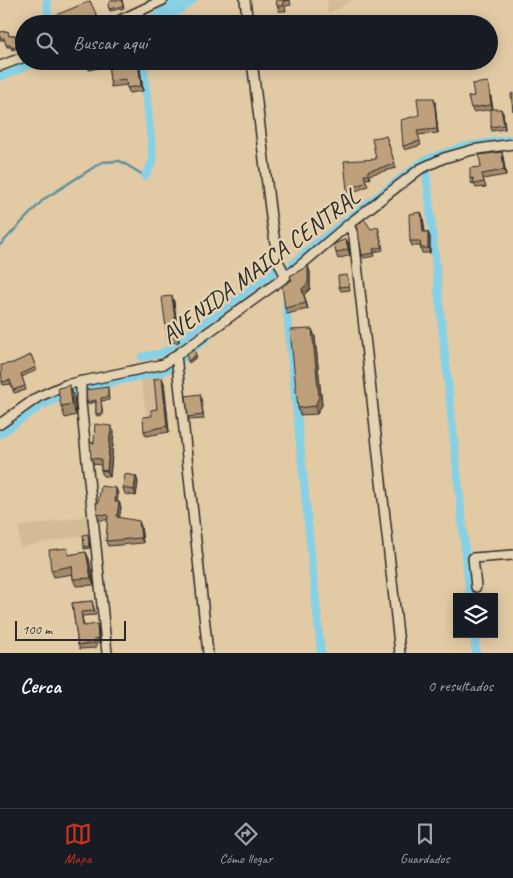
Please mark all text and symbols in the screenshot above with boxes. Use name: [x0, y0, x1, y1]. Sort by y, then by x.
search box: [15, 15, 498, 70]
icon: search: [33, 29, 61, 57]
text: Buscar aquí: [73, 31, 147, 55]
street label: AVENIDA MAICA CENTRAL: [155, 181, 366, 350]
map controls: [453, 593, 498, 638]
button: layers: [453, 593, 498, 638]
scale bar: [15, 618, 126, 641]
text: 100 m: [22, 621, 52, 638]
text: Cerca: [20, 673, 61, 699]
text: 0 resultados: [428, 676, 493, 696]
tab: Mapa: [64, 820, 92, 867]
tab: Cómo llegar: [219, 820, 272, 867]
tab: Guardados: [400, 820, 449, 867]

